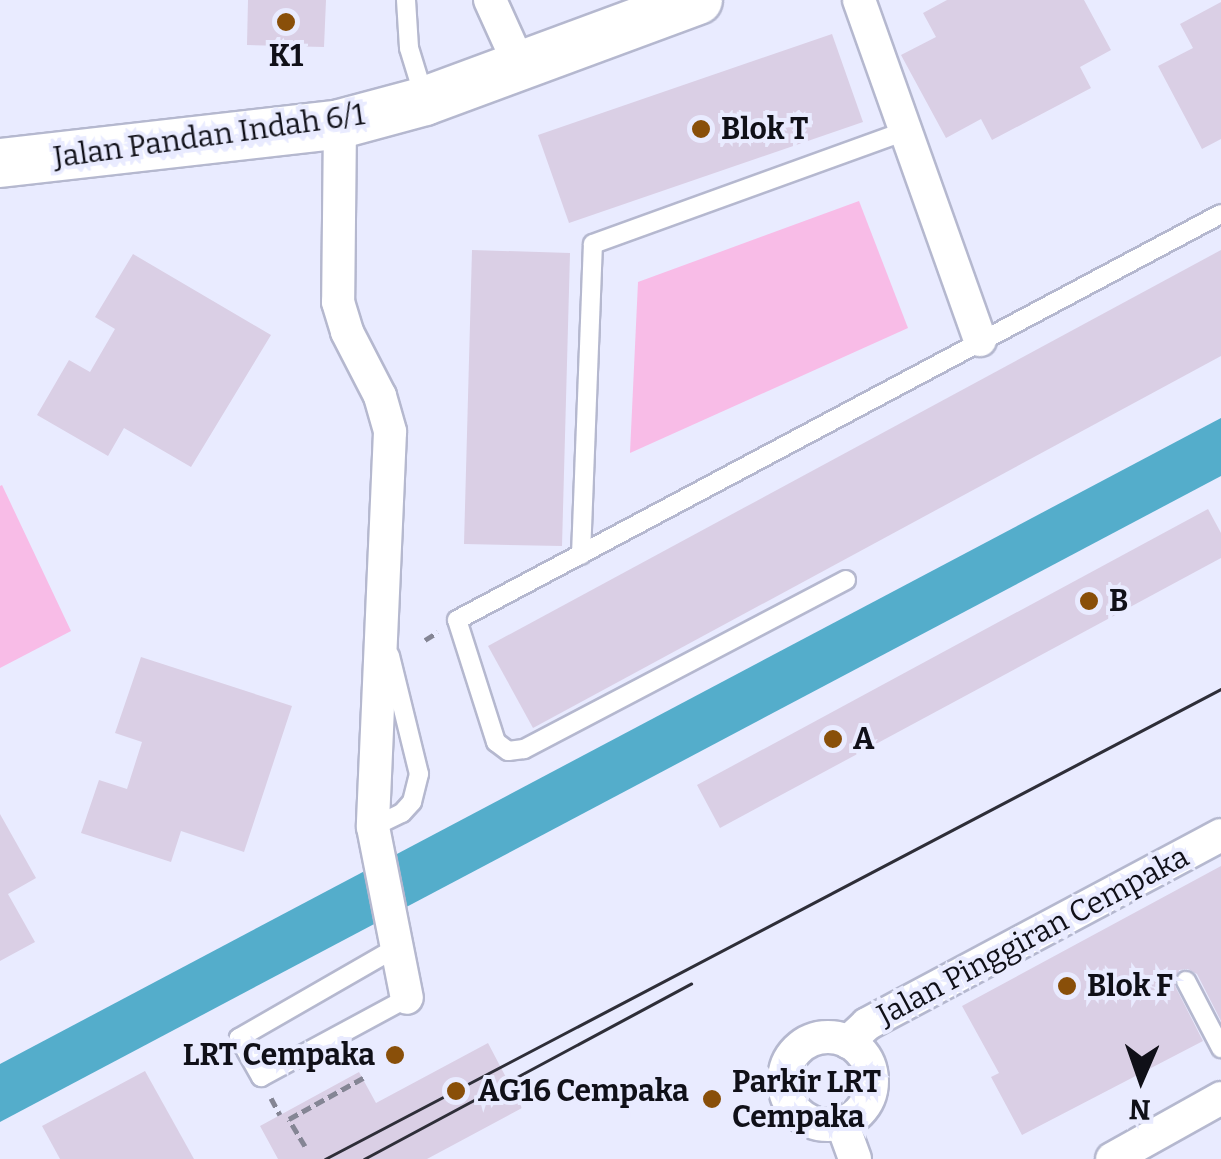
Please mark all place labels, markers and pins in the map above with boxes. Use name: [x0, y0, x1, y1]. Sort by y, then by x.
marker: K1: [275, 11, 297, 33]
place label: K1: [269, 38, 303, 74]
place label: Blok T: [721, 111, 808, 147]
marker: Blok T: [690, 118, 712, 140]
place label: B: [1109, 583, 1128, 619]
marker: B: [1078, 590, 1100, 612]
place label: A: [853, 721, 874, 757]
marker: A: [822, 728, 844, 750]
place label: Blok F: [1087, 968, 1173, 1004]
marker: Blok F: [1056, 975, 1078, 997]
place label: LRT Cempaka: [183, 1037, 375, 1073]
marker: LRT Cempaka: [384, 1044, 406, 1066]
place label: Parkir LRT Cempaka: [732, 1064, 881, 1134]
place label: AG16 Cempaka: [478, 1073, 689, 1109]
marker: AG16 Cempaka: [443, 1078, 469, 1104]
marker: Parkir LRT Cempaka: [701, 1088, 723, 1110]

